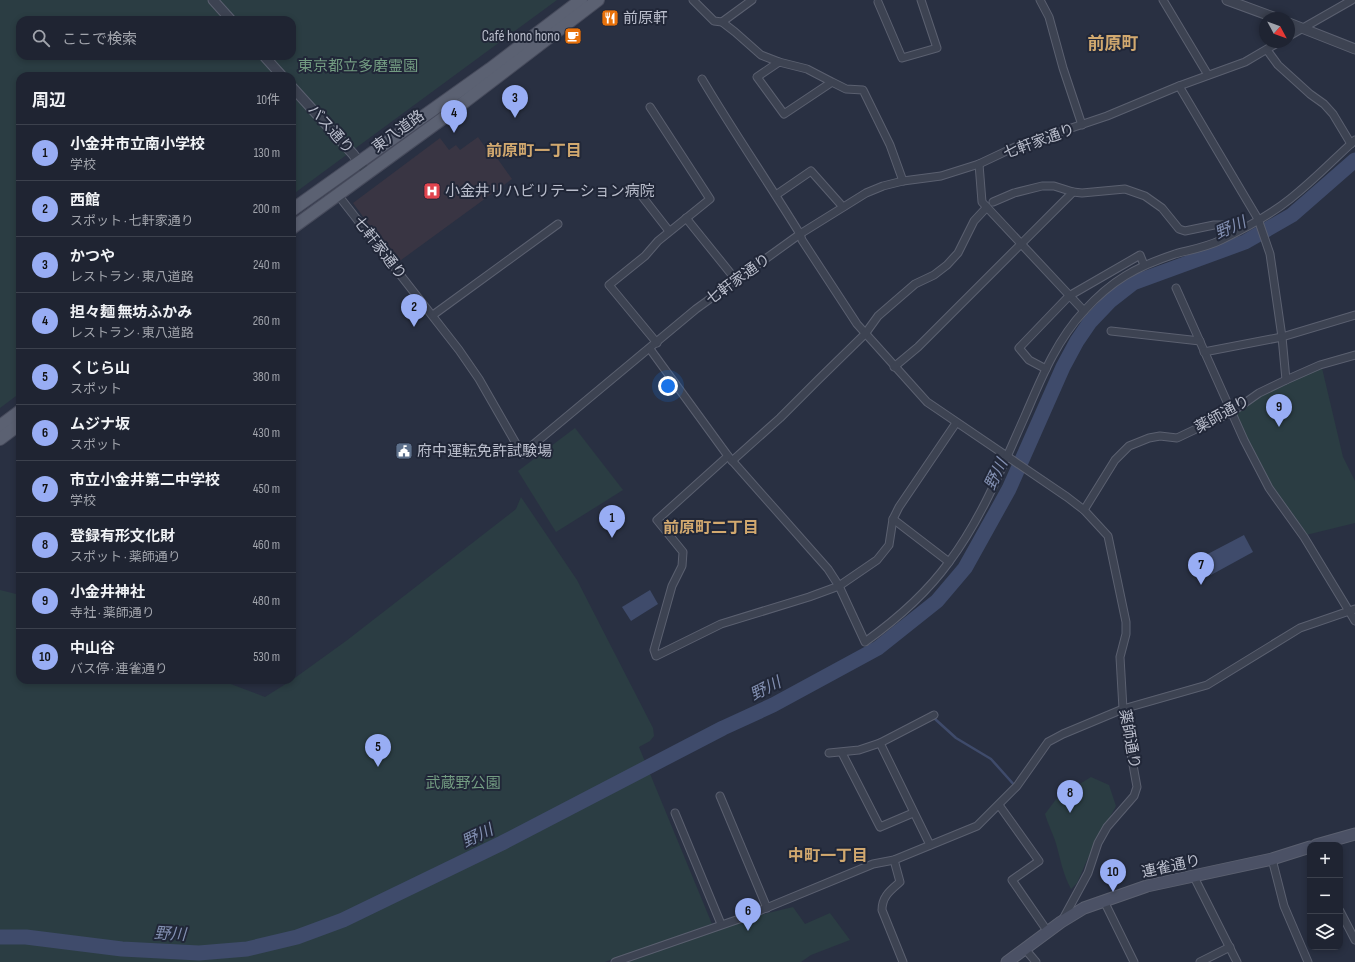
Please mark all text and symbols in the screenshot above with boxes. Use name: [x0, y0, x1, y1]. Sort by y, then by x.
restaurant icon: 前原軒: [600, 8, 620, 28]
place label: 前原軒: [623, 9, 668, 28]
north arrow: [1259, 12, 1295, 48]
search box: [16, 16, 296, 60]
cafe icon: Café hono hono: [563, 26, 583, 46]
icon: search: [30, 27, 52, 49]
place label: Café hono hono: [482, 27, 560, 46]
text: ここで検索: [62, 30, 137, 49]
district label: 前原町: [1088, 34, 1139, 54]
park label: 東京都立多磨霊園: [298, 57, 418, 76]
pin: 3: [502, 85, 528, 118]
text: 周辺: [32, 91, 66, 111]
text: 10件: [257, 92, 280, 108]
pin: 4: [441, 100, 467, 133]
street label: バス通り: [303, 101, 358, 158]
street label: 東八道路: [368, 106, 428, 157]
street label: 七軒家通り: [1001, 120, 1078, 163]
text: 小金井市立南小学校: [70, 135, 205, 154]
district label: 前原町一丁目: [486, 142, 582, 161]
text: 1: [42, 145, 48, 161]
text: 130 m: [254, 145, 280, 161]
text: 学校: [70, 157, 96, 173]
hospital icon: 小金井リハビリテーション病院: [422, 181, 442, 201]
place label: 小金井リハビリテーション病院: [445, 182, 655, 201]
text: 西館: [70, 191, 100, 210]
text: 2: [42, 201, 48, 217]
text: 200 m: [253, 201, 280, 217]
water label: 野川: [1212, 212, 1251, 244]
text: スポット · 七軒家通り: [70, 213, 194, 229]
street label: 七軒家通り: [349, 213, 410, 284]
text: かつや: [70, 247, 115, 266]
street label: 七軒家通り: [702, 250, 774, 309]
text: 3: [42, 257, 48, 273]
text: 240 m: [253, 257, 280, 273]
text: レストラン · 東八道路: [70, 269, 194, 285]
pin: 2: [401, 294, 427, 327]
text: 担々麺 無坊ふかみ: [70, 303, 192, 322]
text: 4: [42, 313, 48, 329]
text: 260 m: [253, 313, 280, 329]
text: レストラン · 東八道路: [70, 325, 194, 341]
text: くじら山: [70, 359, 130, 378]
text: 5: [42, 369, 48, 385]
text: 380 m: [253, 369, 280, 385]
your location: [658, 376, 678, 396]
text: スポット: [70, 381, 122, 397]
street label: 薬師通り: [1191, 392, 1253, 437]
pin: 9: [1266, 394, 1292, 427]
text: ムジナ坂: [70, 415, 130, 434]
text: 6: [42, 425, 48, 441]
text: 430 m: [253, 425, 280, 441]
text: スポット: [70, 437, 122, 453]
public building icon: 府中運転免許試験場: [394, 441, 414, 461]
place label: 府中運転免許試験場: [417, 442, 552, 461]
water label: 野川: [981, 454, 1013, 493]
text: 市立小金井第二中学校: [70, 471, 220, 490]
text: 7: [42, 481, 48, 497]
text: 450 m: [253, 481, 280, 497]
text: 学校: [70, 493, 96, 509]
pin: 1: [599, 505, 625, 538]
district label: 前原町二丁目: [663, 519, 759, 538]
text: 登録有形文化財: [70, 527, 175, 546]
text: 8: [42, 537, 48, 553]
text: 460 m: [253, 537, 280, 553]
text: スポット · 薬師通り: [70, 549, 181, 565]
pin: 7: [1188, 552, 1214, 585]
text: 小金井神社: [70, 583, 145, 602]
text: 9: [42, 593, 48, 609]
text: 480 m: [253, 593, 280, 609]
text: 寺社 · 薬師通り: [70, 605, 155, 621]
text: 中山谷: [70, 639, 115, 658]
text: 10: [39, 649, 51, 665]
text: 530 m: [253, 649, 280, 665]
text: バス停 · 連雀通り: [70, 661, 168, 677]
water label: 野川: [747, 673, 786, 705]
street label: 薬師通り: [1115, 708, 1144, 770]
pin: 5: [365, 734, 391, 767]
park label: 武蔵野公園: [425, 774, 501, 793]
pin: 8: [1057, 780, 1083, 813]
water label: 野川: [459, 820, 498, 852]
map controls: [1307, 842, 1343, 950]
button: +: [1307, 842, 1343, 878]
district label: 中町一丁目: [788, 847, 868, 866]
street label: 連雀通り: [1140, 851, 1202, 882]
pin: 10: [1100, 859, 1126, 892]
button: −: [1307, 878, 1343, 914]
pin: 6: [735, 898, 761, 931]
button: layers: [1307, 914, 1343, 950]
water label: 野川: [153, 924, 188, 945]

